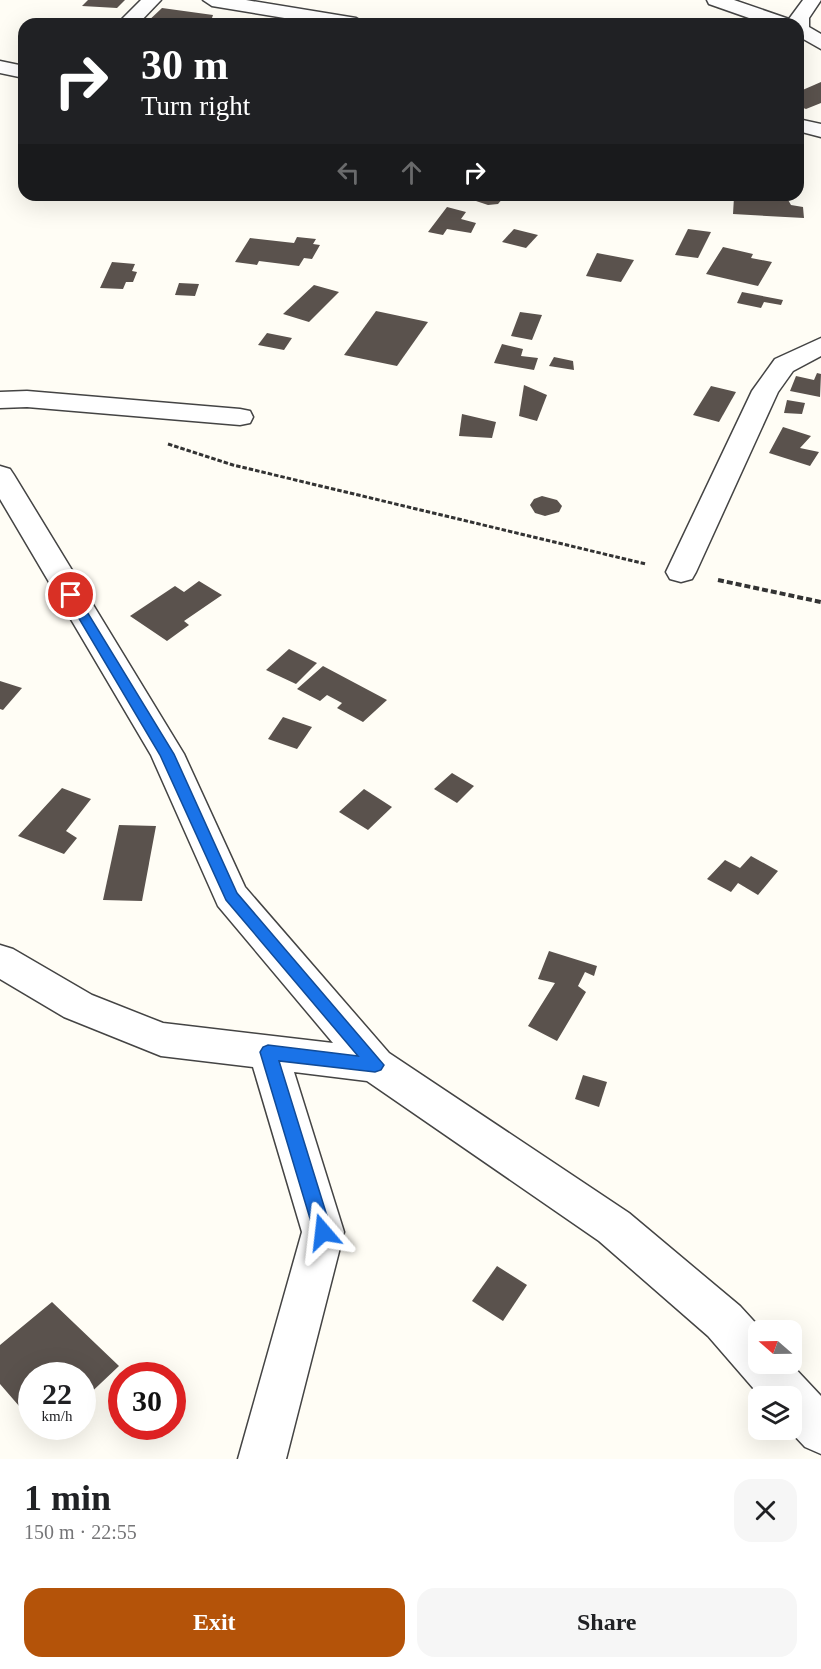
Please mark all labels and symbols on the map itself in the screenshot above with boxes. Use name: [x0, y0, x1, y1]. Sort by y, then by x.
pin: [45, 569, 96, 620]
position arrow: [291, 1200, 355, 1264]
north arrow: [748, 1320, 802, 1374]
speed limit sign: 30: [108, 1362, 186, 1440]

